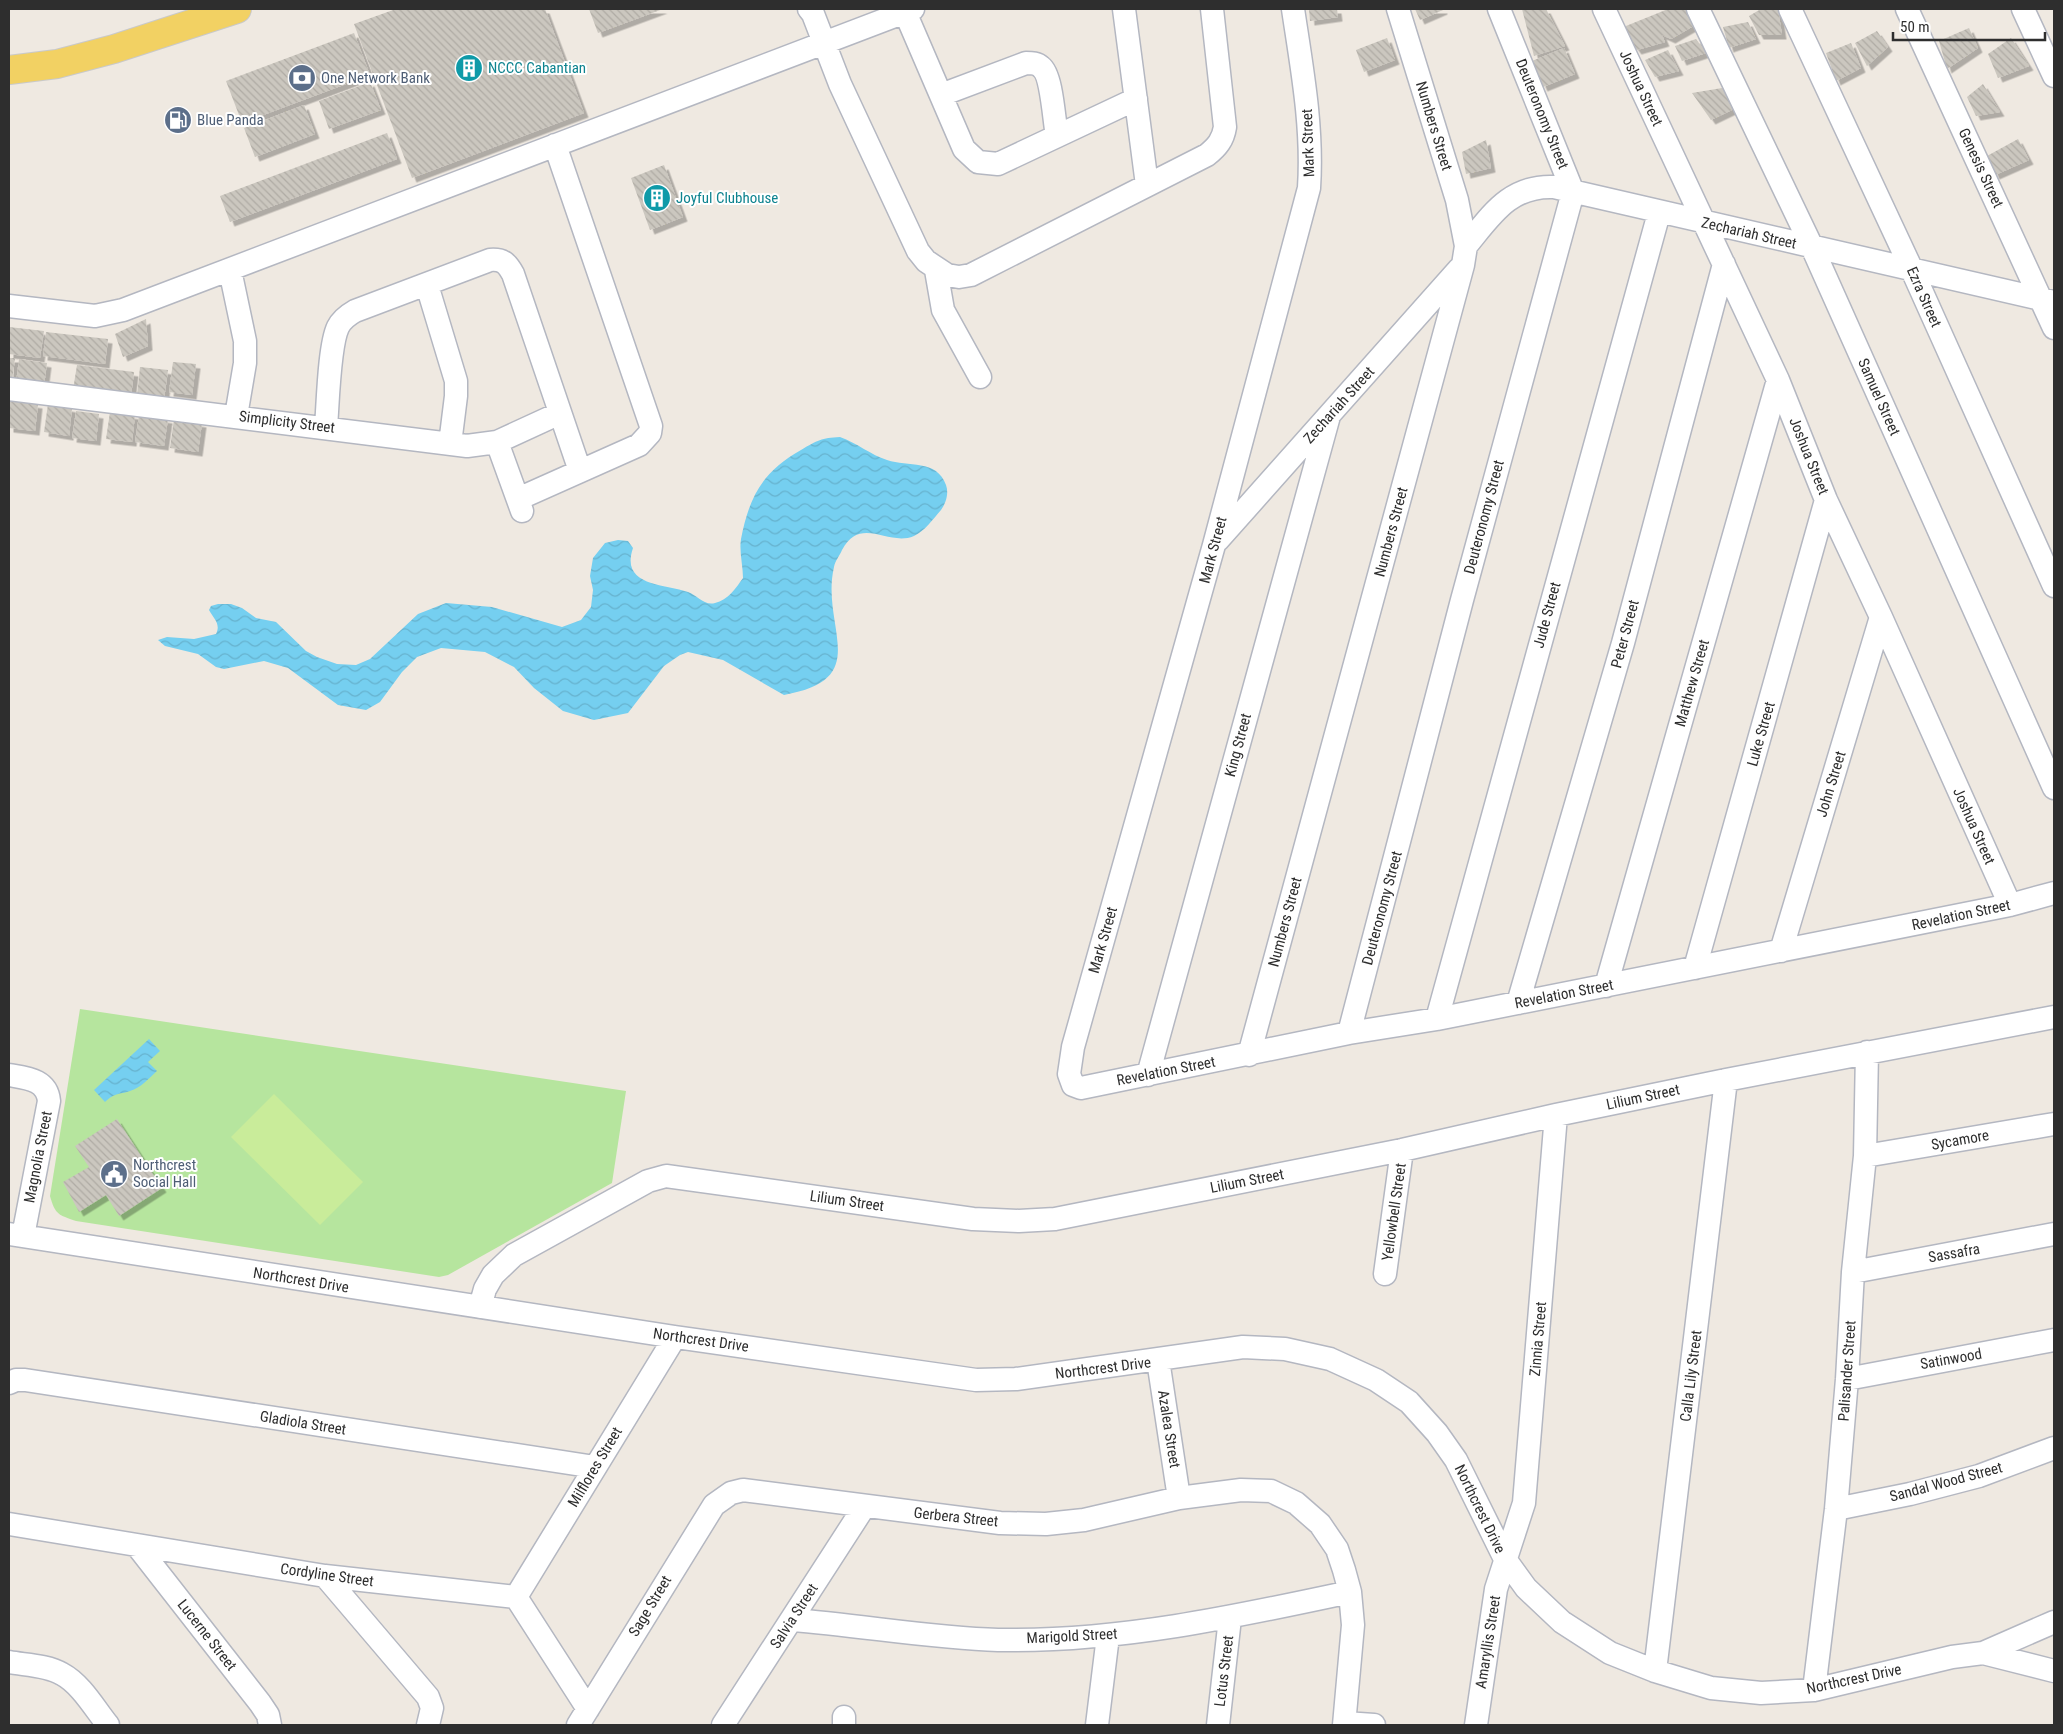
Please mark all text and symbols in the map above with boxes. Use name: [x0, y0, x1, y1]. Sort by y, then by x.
scale bar: [1893, 10, 2046, 42]
text: 50 m: [1900, 18, 1930, 36]
street label: Joshua Street: [1616, 47, 1666, 129]
building icon: NCCC Cabantian: [454, 53, 484, 83]
street label: Deuteronomy Street: [1512, 56, 1572, 172]
place label: NCCC Cabantian: [488, 59, 586, 77]
bank icon: One Network Bank: [287, 63, 317, 93]
place label: One Network Bank: [321, 69, 430, 87]
street label: Numbers Street: [1412, 79, 1456, 173]
fuel station icon: Blue Panda: [163, 105, 193, 135]
street label: Mark Street: [1298, 108, 1318, 178]
place label: Blue Panda: [197, 111, 264, 129]
street label: Genesis Street: [1955, 125, 2007, 211]
building icon: Joyful Clubhouse: [642, 183, 672, 213]
place label: Joyful Clubhouse: [676, 189, 778, 207]
street label: Zechariah Street: [1700, 213, 1798, 253]
street label: Ezra Street: [1903, 264, 1945, 330]
street label: Samuel Street: [1854, 356, 1904, 438]
street label: Zechariah Street: [1300, 363, 1378, 447]
street label: Simplicity Street: [238, 407, 336, 437]
street label: Joshua Street: [1785, 415, 1833, 497]
street label: Deuteronomy Street: [1460, 458, 1508, 576]
street label: Numbers Street: [1370, 485, 1412, 579]
street label: Mark Street: [1195, 515, 1231, 585]
street label: Jude Street: [1530, 580, 1564, 650]
street label: Peter Street: [1607, 598, 1643, 670]
street label: Matthew Street: [1671, 637, 1713, 729]
street label: Luke Street: [1743, 700, 1779, 768]
street label: King Street: [1221, 711, 1255, 779]
street label: John Street: [1812, 749, 1850, 819]
street label: Joshua Street: [1949, 785, 1999, 867]
street label: Deuteronomy Street: [1358, 849, 1406, 967]
street label: Numbers Street: [1264, 875, 1306, 969]
street label: Revelation Street: [1910, 896, 2012, 934]
street label: Mark Street: [1085, 905, 1121, 975]
street label: Revelation Street: [1513, 976, 1615, 1012]
street label: Revelation Street: [1115, 1053, 1217, 1089]
street label: Lilium Street: [1605, 1080, 1681, 1114]
street label: Magnolia Street: [20, 1109, 56, 1205]
street label: Sycamore: [1930, 1126, 1990, 1154]
place label: Northcrest Social Hall: [133, 1156, 196, 1191]
public building icon: Northcrest Social Hall: [99, 1159, 129, 1189]
street label: Yellowbell Street: [1378, 1162, 1410, 1262]
street label: Lilium Street: [1209, 1165, 1285, 1197]
street label: Lilium Street: [809, 1187, 885, 1215]
street label: Sassafra: [1927, 1240, 1981, 1266]
street label: Northcrest Drive: [252, 1264, 350, 1296]
street label: Zinnia Street: [1526, 1301, 1550, 1377]
street label: Palisander Street: [1834, 1320, 1860, 1422]
street label: Northcrest Drive: [652, 1324, 750, 1356]
street label: Calla Lily Street: [1676, 1329, 1706, 1423]
street label: Satinwood: [1919, 1345, 1983, 1373]
street label: Northcrest Drive: [1054, 1353, 1152, 1383]
street label: Azalea Street: [1154, 1389, 1184, 1469]
street label: Gladiola Street: [259, 1407, 347, 1439]
street label: Milflores Street: [564, 1424, 626, 1510]
street label: Sandal Wood Street: [1888, 1458, 2004, 1506]
street label: Northcrest Drive: [1451, 1462, 1509, 1556]
street label: Gerbera Street: [913, 1504, 999, 1530]
street label: Cordyline Street: [279, 1560, 375, 1590]
street label: Sage Street: [625, 1572, 675, 1640]
street label: Salvia Street: [766, 1580, 822, 1652]
street label: Amaryllis Street: [1472, 1594, 1504, 1690]
street label: Lucerne Street: [174, 1596, 240, 1674]
street label: Marigold Street: [1026, 1625, 1118, 1647]
street label: Lotus Street: [1211, 1634, 1237, 1708]
street label: Northcrest Drive: [1805, 1660, 1903, 1698]

